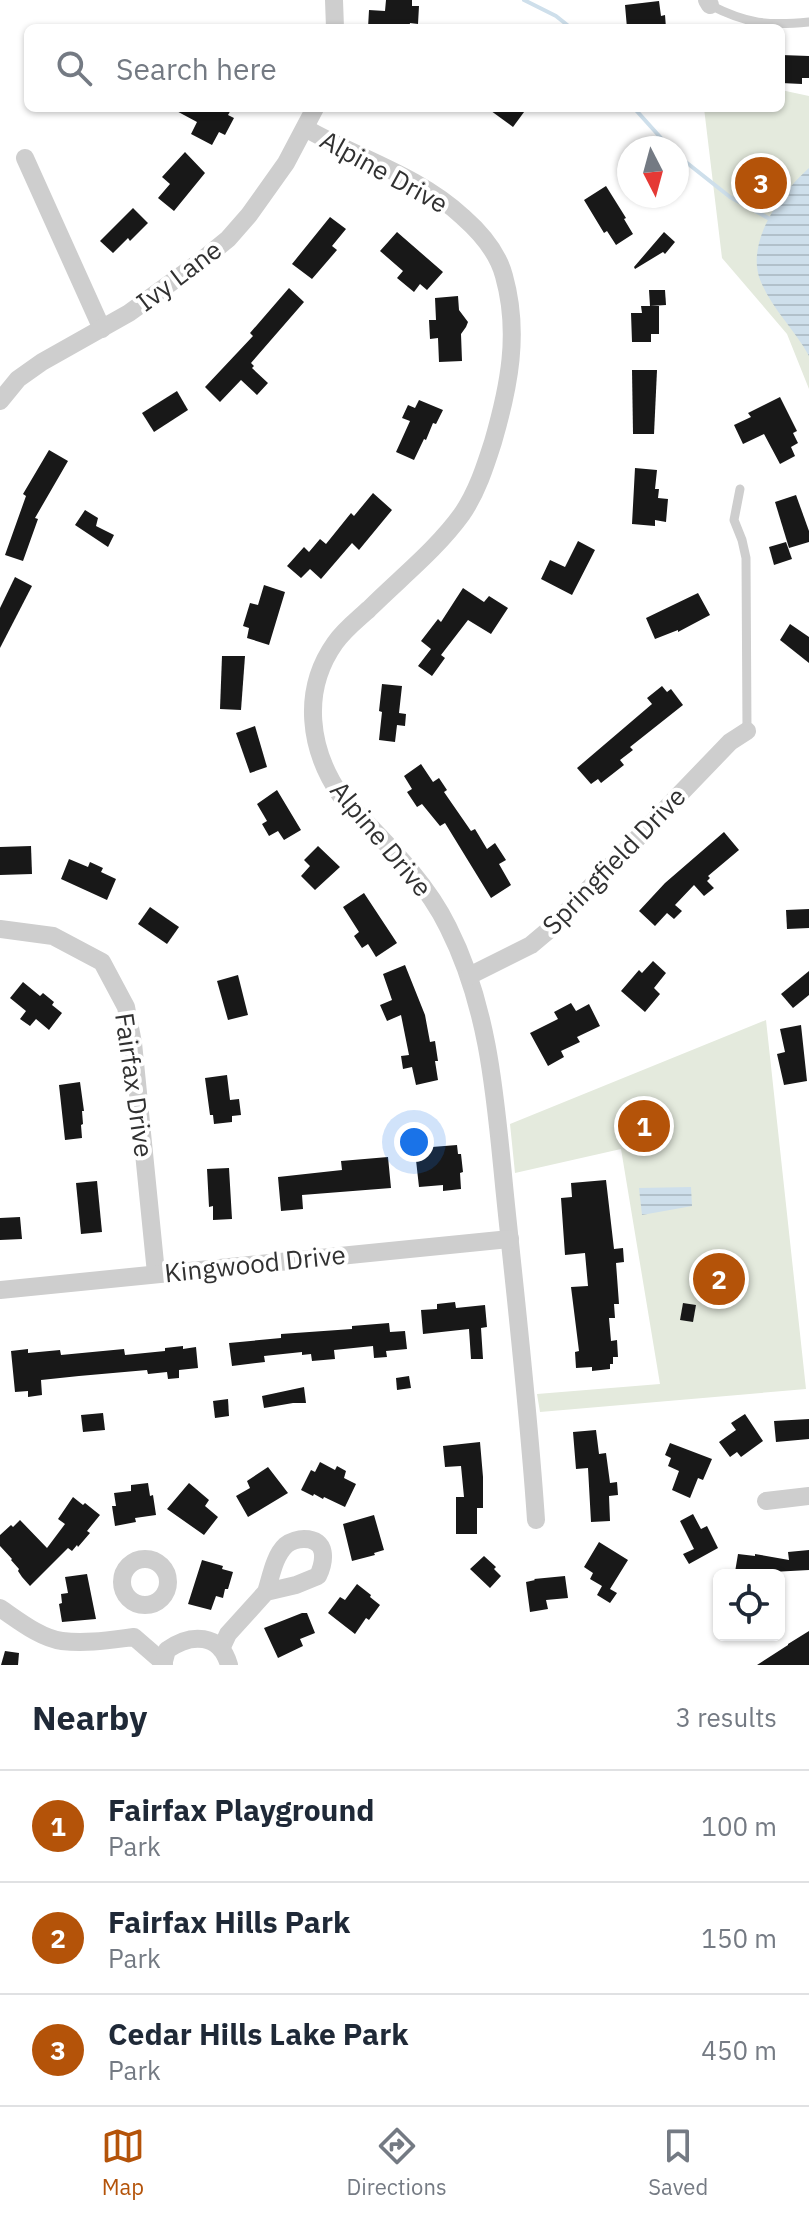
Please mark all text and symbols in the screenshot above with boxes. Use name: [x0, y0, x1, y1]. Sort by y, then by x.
search box: [24, 24, 785, 112]
icon: search: [52, 46, 96, 90]
text: Search here: [116, 49, 277, 88]
street label: Alpine Drive: [315, 122, 454, 220]
north arrow: [617, 136, 689, 208]
pin: 3: [735, 153, 787, 213]
street label: Ivy Lane: [129, 232, 228, 318]
street label: Alpine Drive: [323, 773, 440, 903]
street label: Springfield Drive: [534, 779, 692, 941]
street label: Fairfax Drive: [108, 1010, 162, 1159]
pin: 1: [618, 1096, 670, 1156]
your location: [394, 1122, 434, 1162]
street label: Kingwood Drive: [163, 1237, 347, 1289]
pin: 2: [693, 1249, 745, 1309]
map controls: [713, 1569, 785, 1641]
button: locate: [713, 1569, 785, 1641]
text: Nearby: [32, 1695, 147, 1739]
text: 3 results: [675, 1700, 777, 1734]
text: Fairfax Playground: [108, 1790, 375, 1829]
text: 1: [50, 1809, 66, 1843]
text: 100 m: [701, 1809, 777, 1843]
text: Park: [108, 1829, 161, 1863]
text: Fairfax Hills Park: [108, 1902, 350, 1941]
text: 2: [50, 1921, 66, 1955]
text: 150 m: [701, 1921, 777, 1955]
text: Park: [108, 1941, 161, 1975]
text: Cedar Hills Lake Park: [108, 2014, 409, 2053]
text: 3: [50, 2033, 66, 2067]
text: 450 m: [701, 2033, 777, 2067]
text: Park: [108, 2053, 161, 2087]
tab: Map: [101, 2124, 145, 2201]
tab: Directions: [347, 2124, 447, 2201]
tab: Saved: [648, 2124, 708, 2201]

